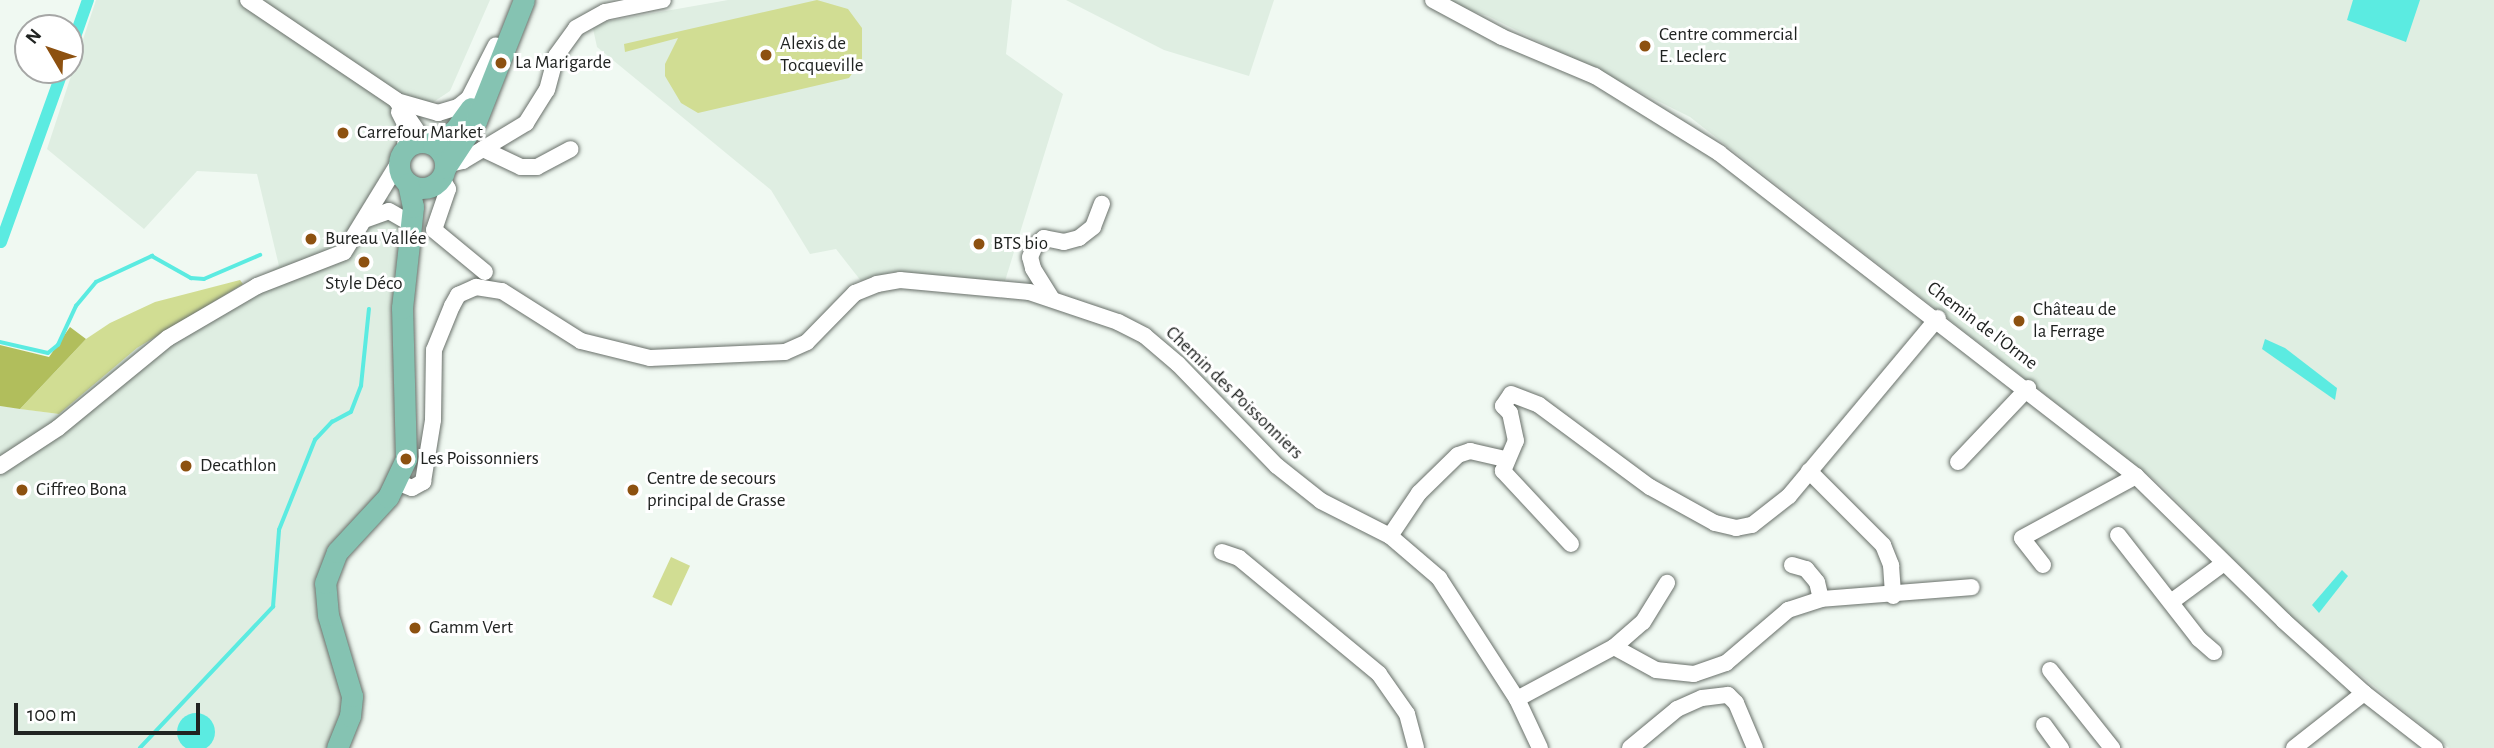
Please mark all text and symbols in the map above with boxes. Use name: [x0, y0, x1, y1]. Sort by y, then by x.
north arrow: [14, 14, 84, 84]
place label: Centre commercial E. Leclerc: [1659, 24, 1798, 68]
text: N: [22, 26, 45, 48]
place label: Alexis de Tocqueville: [780, 33, 864, 77]
marker: Centre commercial E. Leclerc: [1637, 38, 1653, 54]
marker: Alexis de Tocqueville: [758, 47, 774, 63]
place label: La Marigarde: [515, 52, 611, 74]
marker: La Marigarde: [493, 55, 509, 71]
place label: Carrefour Market: [357, 122, 483, 144]
marker: Carrefour Market: [335, 125, 351, 141]
place label: Bureau Vallée: [325, 228, 427, 250]
marker: Bureau Vallée: [303, 231, 319, 247]
place label: BTS bio: [993, 233, 1048, 255]
marker: BTS bio: [971, 236, 987, 252]
marker: Style Déco: [356, 254, 372, 270]
place label: Style Déco: [325, 273, 403, 295]
street label: Chemin de l'Orme: [1922, 277, 2042, 375]
place label: Château de la Ferrage: [2033, 299, 2116, 343]
marker: Château de la Ferrage: [2011, 313, 2027, 329]
street label: Chemin des Poissonniers: [1161, 322, 1307, 464]
place label: Les Poissonniers: [420, 448, 539, 470]
marker: Les Poissonniers: [398, 451, 414, 467]
place label: Decathlon: [200, 455, 277, 477]
marker: Decathlon: [178, 458, 194, 474]
place label: Centre de secours principal de Grasse: [647, 468, 786, 512]
place label: Ciffreo Bona: [36, 479, 127, 501]
marker: Ciffreo Bona: [14, 482, 30, 498]
marker: Centre de secours principal de Grasse: [625, 482, 641, 498]
place label: Gamm Vert: [429, 617, 513, 639]
marker: Gamm Vert: [407, 620, 423, 636]
scale bar: [18, 688, 203, 732]
text: 100 m: [27, 704, 77, 725]

